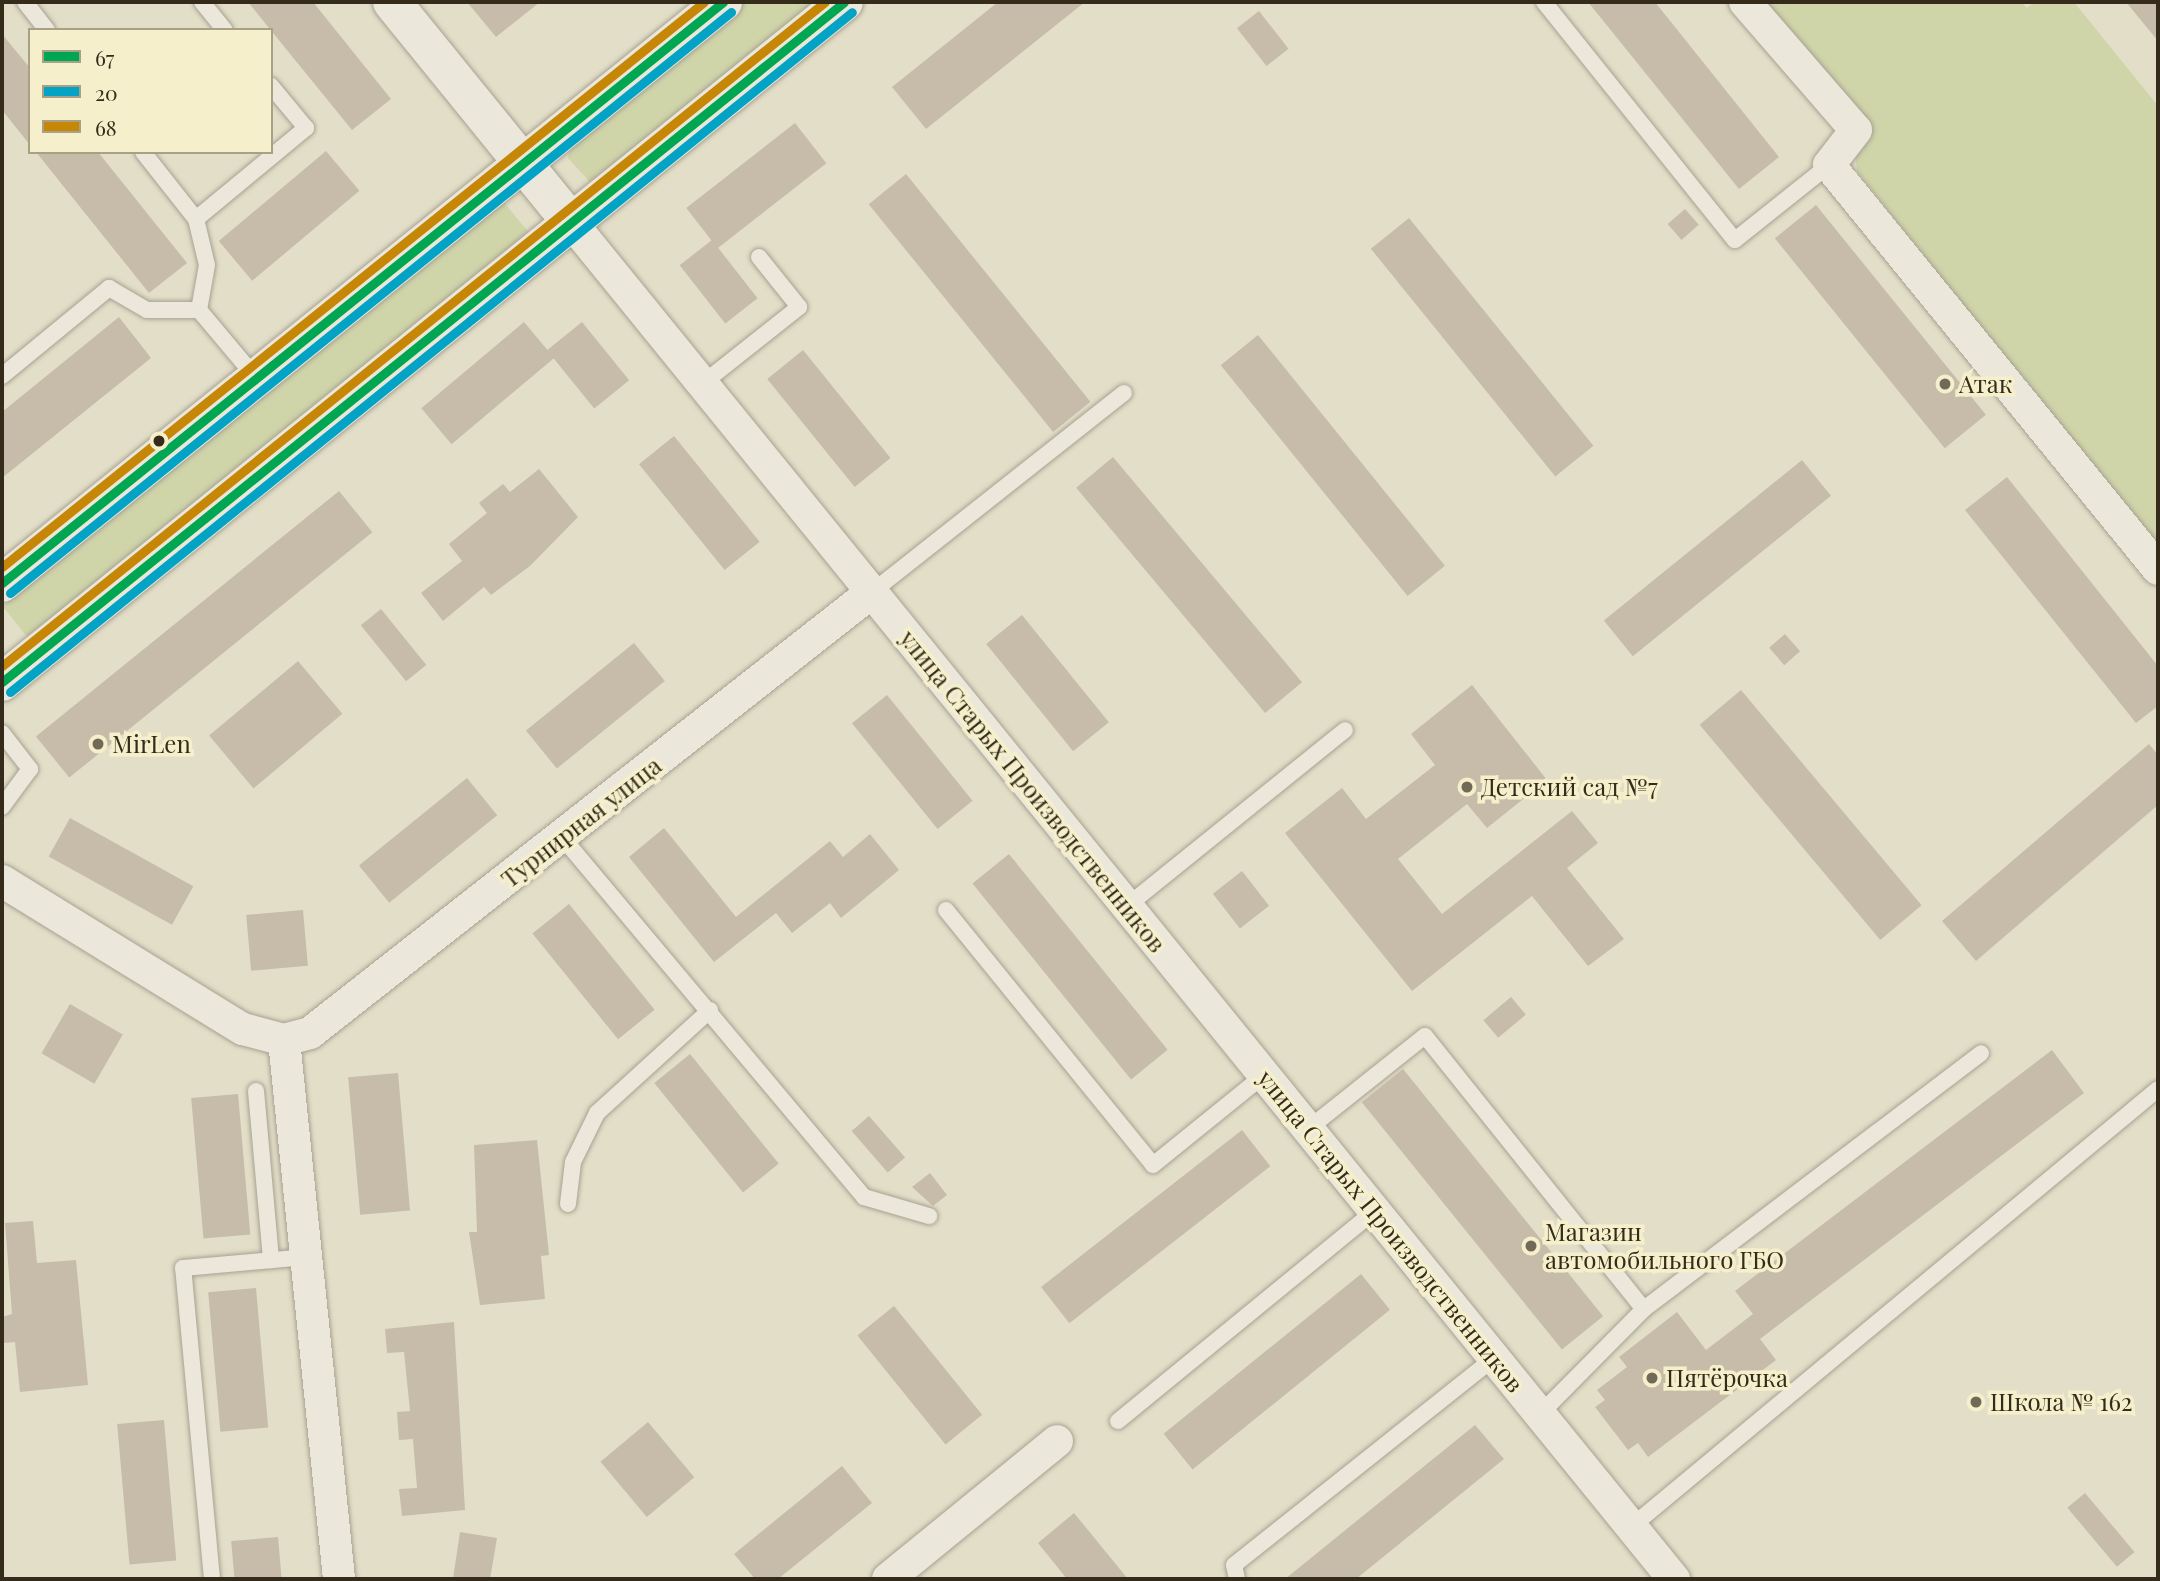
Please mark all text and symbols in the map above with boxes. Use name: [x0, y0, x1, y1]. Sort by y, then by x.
legend: [28, 28, 273, 154]
text: 67: [95, 43, 114, 71]
text: 20: [95, 78, 118, 106]
text: 68: [95, 113, 117, 141]
place label: Атак: [1959, 370, 2012, 398]
marker: Атак: [1937, 376, 1953, 392]
unlabelled marker: [152, 434, 166, 448]
street label: улица Старых Производственников: [894, 624, 1172, 958]
place label: MirLen: [112, 730, 191, 758]
marker: MirLen: [90, 736, 106, 752]
street label: Турнирная улица: [495, 751, 667, 893]
place label: Детский сад №7: [1481, 773, 1658, 801]
marker: Детский сад №7: [1459, 779, 1475, 795]
street label: улица Старых Производственников: [1252, 1064, 1530, 1398]
place label: Магазин автомобильного ГБО: [1545, 1218, 1784, 1274]
marker: Магазин автомобильного ГБО: [1523, 1238, 1539, 1254]
place label: Пятёрочка: [1666, 1364, 1788, 1392]
marker: Пятёрочка: [1644, 1370, 1660, 1386]
place label: Школа № 162: [1990, 1388, 2132, 1416]
marker: Школа № 162: [1968, 1394, 1984, 1410]

